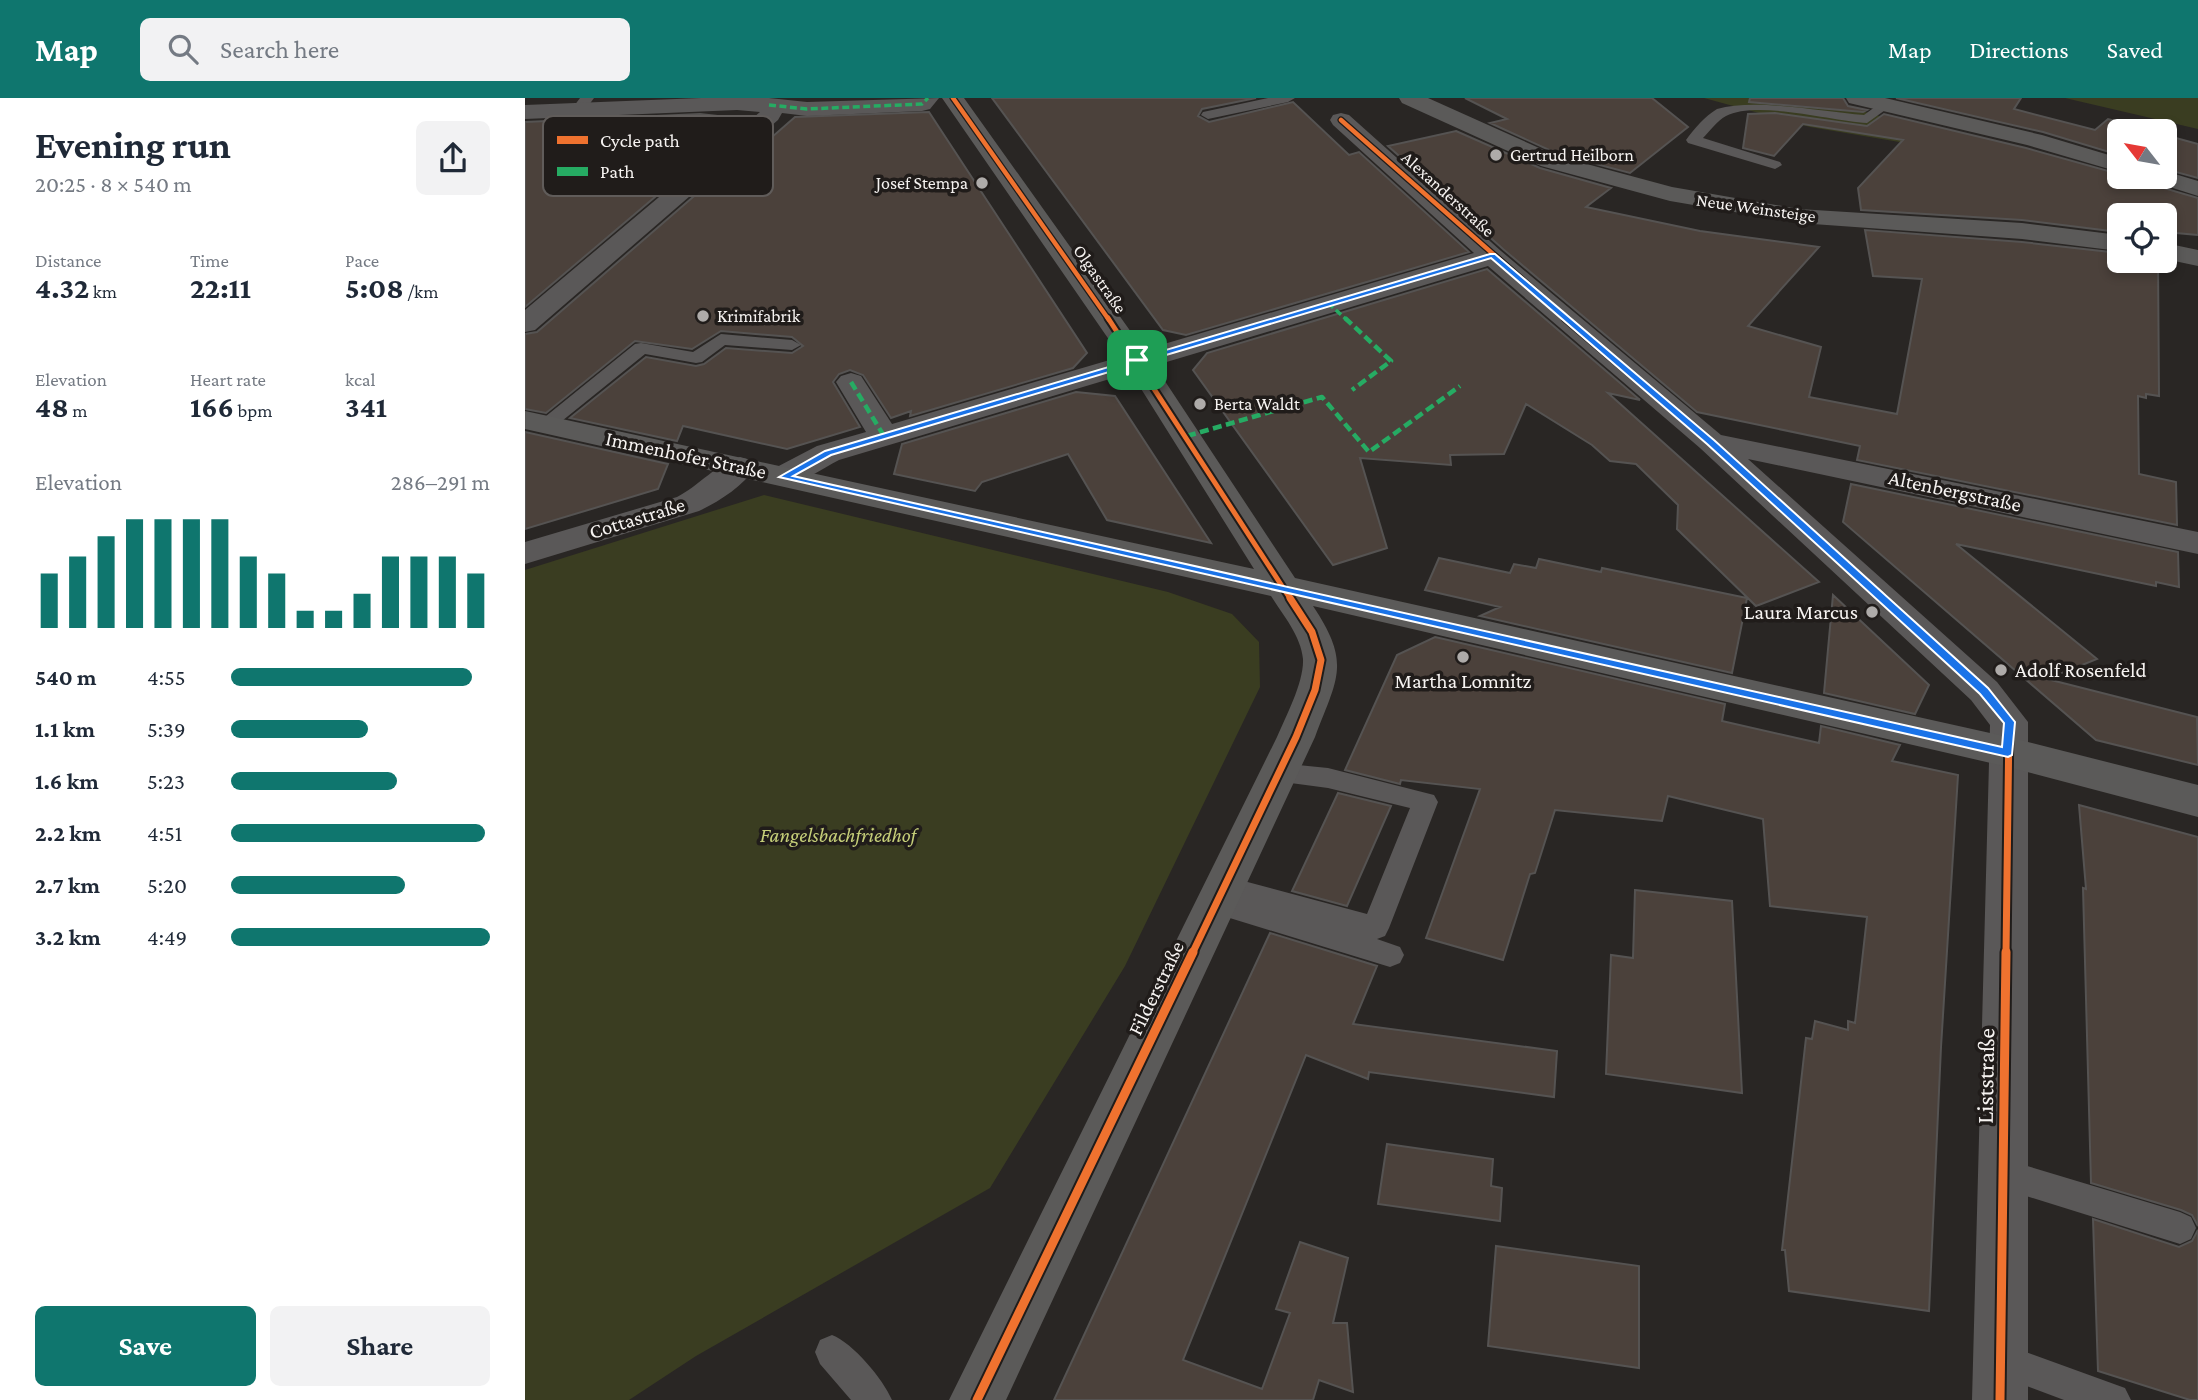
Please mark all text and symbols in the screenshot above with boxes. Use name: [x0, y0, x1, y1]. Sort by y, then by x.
search box: [140, 18, 630, 81]
icon: search: [164, 30, 202, 68]
text: Map: [35, 31, 98, 68]
text: Search here: [220, 35, 339, 64]
text: Map: [1888, 36, 1932, 63]
text: Directions: [1970, 36, 2069, 63]
text: Saved: [2107, 36, 2163, 63]
legend: [543, 116, 773, 196]
north arrow: [2107, 119, 2177, 189]
map controls: [2107, 119, 2177, 273]
button: share: [416, 121, 490, 195]
text: Evening run: [35, 124, 231, 166]
text: Cycle path: [600, 130, 680, 151]
place label: Gertrud Heilborn: [1510, 145, 1634, 165]
street label: Alexanderstraße: [1397, 147, 1499, 241]
marker: Gertrud Heilborn: [1488, 147, 1504, 163]
text: Path: [600, 161, 635, 182]
text: 20:25 · 8 × 540 m: [35, 171, 192, 197]
place label: Josef Stempa: [874, 173, 968, 193]
marker: Josef Stempa: [974, 175, 990, 191]
street label: Neue Weinsteige: [1695, 190, 1817, 226]
button: locate: [2107, 203, 2177, 273]
street label: Olgastraße: [1069, 241, 1131, 317]
text: Distance: [35, 250, 101, 271]
text: Time: [190, 250, 229, 271]
text: Pace: [345, 250, 379, 271]
text: 4.32: [35, 271, 89, 304]
text: 22:11: [190, 271, 251, 304]
text: 5:08: [345, 271, 404, 304]
text: km: [89, 281, 117, 302]
text: /km: [404, 281, 438, 302]
place label: Krimifabrik: [717, 306, 801, 326]
marker: Krimifabrik: [695, 308, 711, 324]
pin: [1107, 330, 1167, 390]
icon: arrive: [1118, 341, 1156, 379]
text: Elevation: [35, 369, 107, 390]
text: Heart rate: [190, 369, 266, 390]
text: kcal: [345, 369, 376, 390]
text: 48: [35, 390, 69, 423]
text: 166: [190, 390, 234, 423]
text: 341: [345, 390, 387, 423]
place label: Berta Waldt: [1214, 394, 1301, 414]
marker: Berta Waldt: [1192, 396, 1208, 412]
text: m: [69, 400, 87, 421]
text: bpm: [234, 400, 273, 421]
street label: Immenhofer Straße: [604, 426, 768, 484]
street label: Altenbergstraße: [1887, 465, 2023, 517]
text: Elevation: [35, 469, 122, 495]
text: 286–291 m: [391, 469, 490, 495]
street label: Cottastraße: [586, 492, 688, 544]
place label: Laura Marcus: [1744, 600, 1858, 624]
marker: Laura Marcus: [1864, 604, 1880, 620]
marker: Martha Lomnitz: [1455, 649, 1471, 665]
place label: Adolf Rosenfeld: [2015, 658, 2147, 682]
marker: Adolf Rosenfeld: [1993, 662, 2009, 678]
text: 540 m: [35, 664, 97, 690]
text: 4:55: [147, 664, 185, 690]
place label: Martha Lomnitz: [1395, 669, 1532, 693]
text: 1.1 km: [35, 716, 95, 742]
text: 5:39: [147, 716, 186, 742]
text: 1.6 km: [35, 768, 99, 794]
text: 5:23: [147, 768, 185, 794]
text: 2.2 km: [35, 820, 101, 846]
text: 4:51: [147, 820, 182, 846]
park label: Fangelsbachfriedhof: [760, 823, 920, 847]
text: 2.7 km: [35, 872, 100, 898]
text: 5:20: [147, 872, 187, 898]
text: 3.2 km: [35, 924, 101, 950]
text: 4:49: [147, 924, 187, 950]
street label: Filderstraße: [1123, 937, 1189, 1039]
street label: Liststraße: [1971, 1028, 1999, 1124]
button: Save: [35, 1306, 256, 1386]
button: Share: [270, 1306, 490, 1386]

